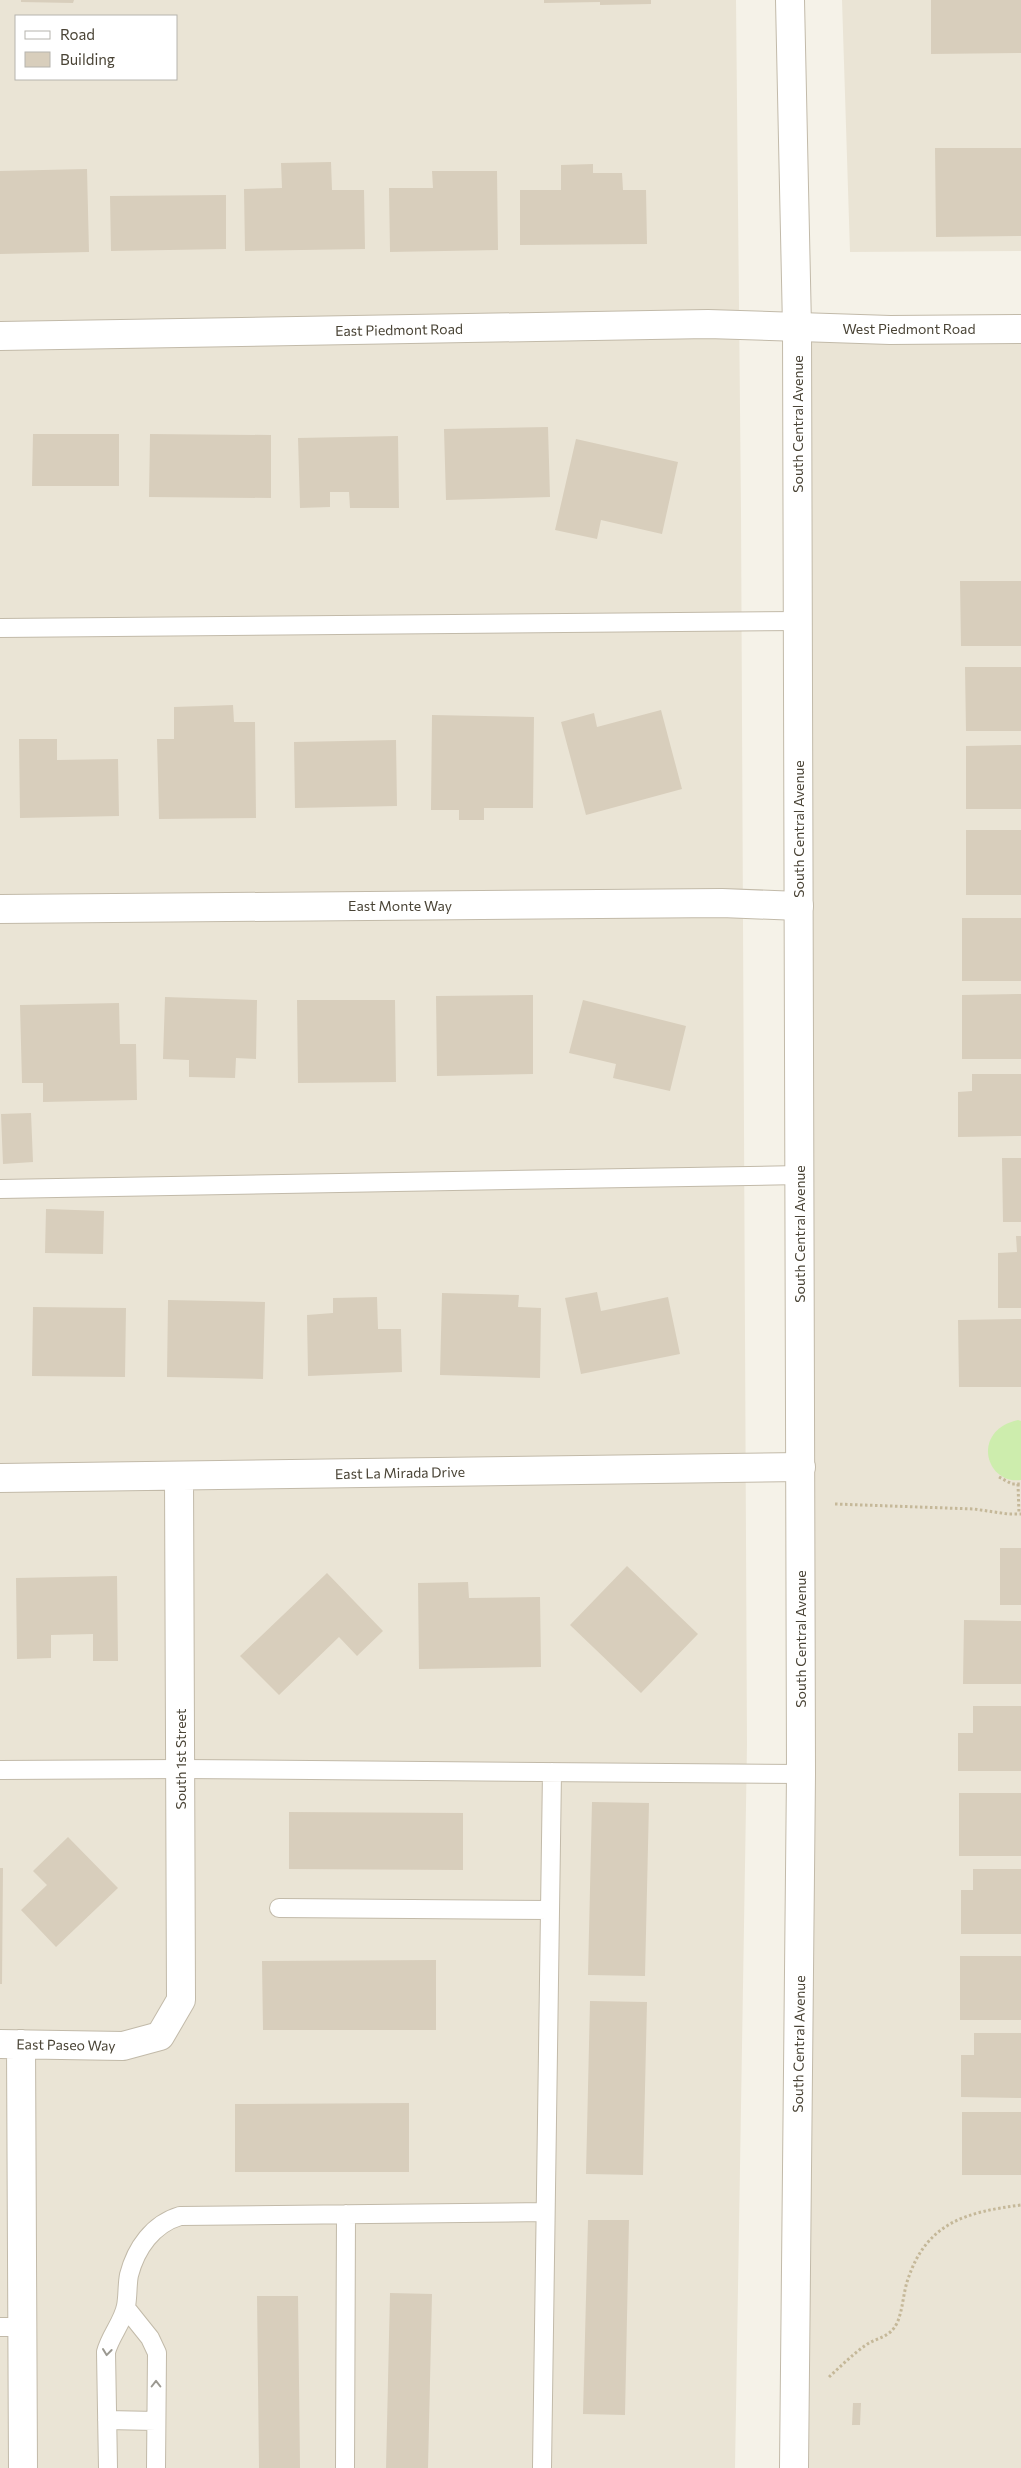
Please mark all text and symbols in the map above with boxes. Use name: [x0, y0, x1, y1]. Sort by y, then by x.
legend: [15, 15, 178, 80]
text: Road: [60, 25, 95, 43]
text: Building: [60, 50, 115, 68]
street label: East Piedmont Road: [335, 320, 463, 339]
street label: West Piedmont Road: [842, 320, 976, 337]
street label: South Central Avenue: [789, 355, 806, 493]
street label: South Central Avenue: [790, 760, 807, 898]
street label: East Monte Way: [348, 897, 452, 914]
street label: South Central Avenue: [791, 1165, 808, 1303]
street label: East La Mirada Drive: [335, 1463, 465, 1482]
street label: South Central Avenue: [792, 1570, 809, 1708]
street label: South 1st Street: [172, 1708, 189, 1810]
street label: South Central Avenue: [789, 1975, 808, 2113]
street label: East Paseo Way: [16, 2035, 116, 2054]
one-way arrow: [102, 2348, 113, 2356]
one-way arrow: [151, 2380, 162, 2388]

